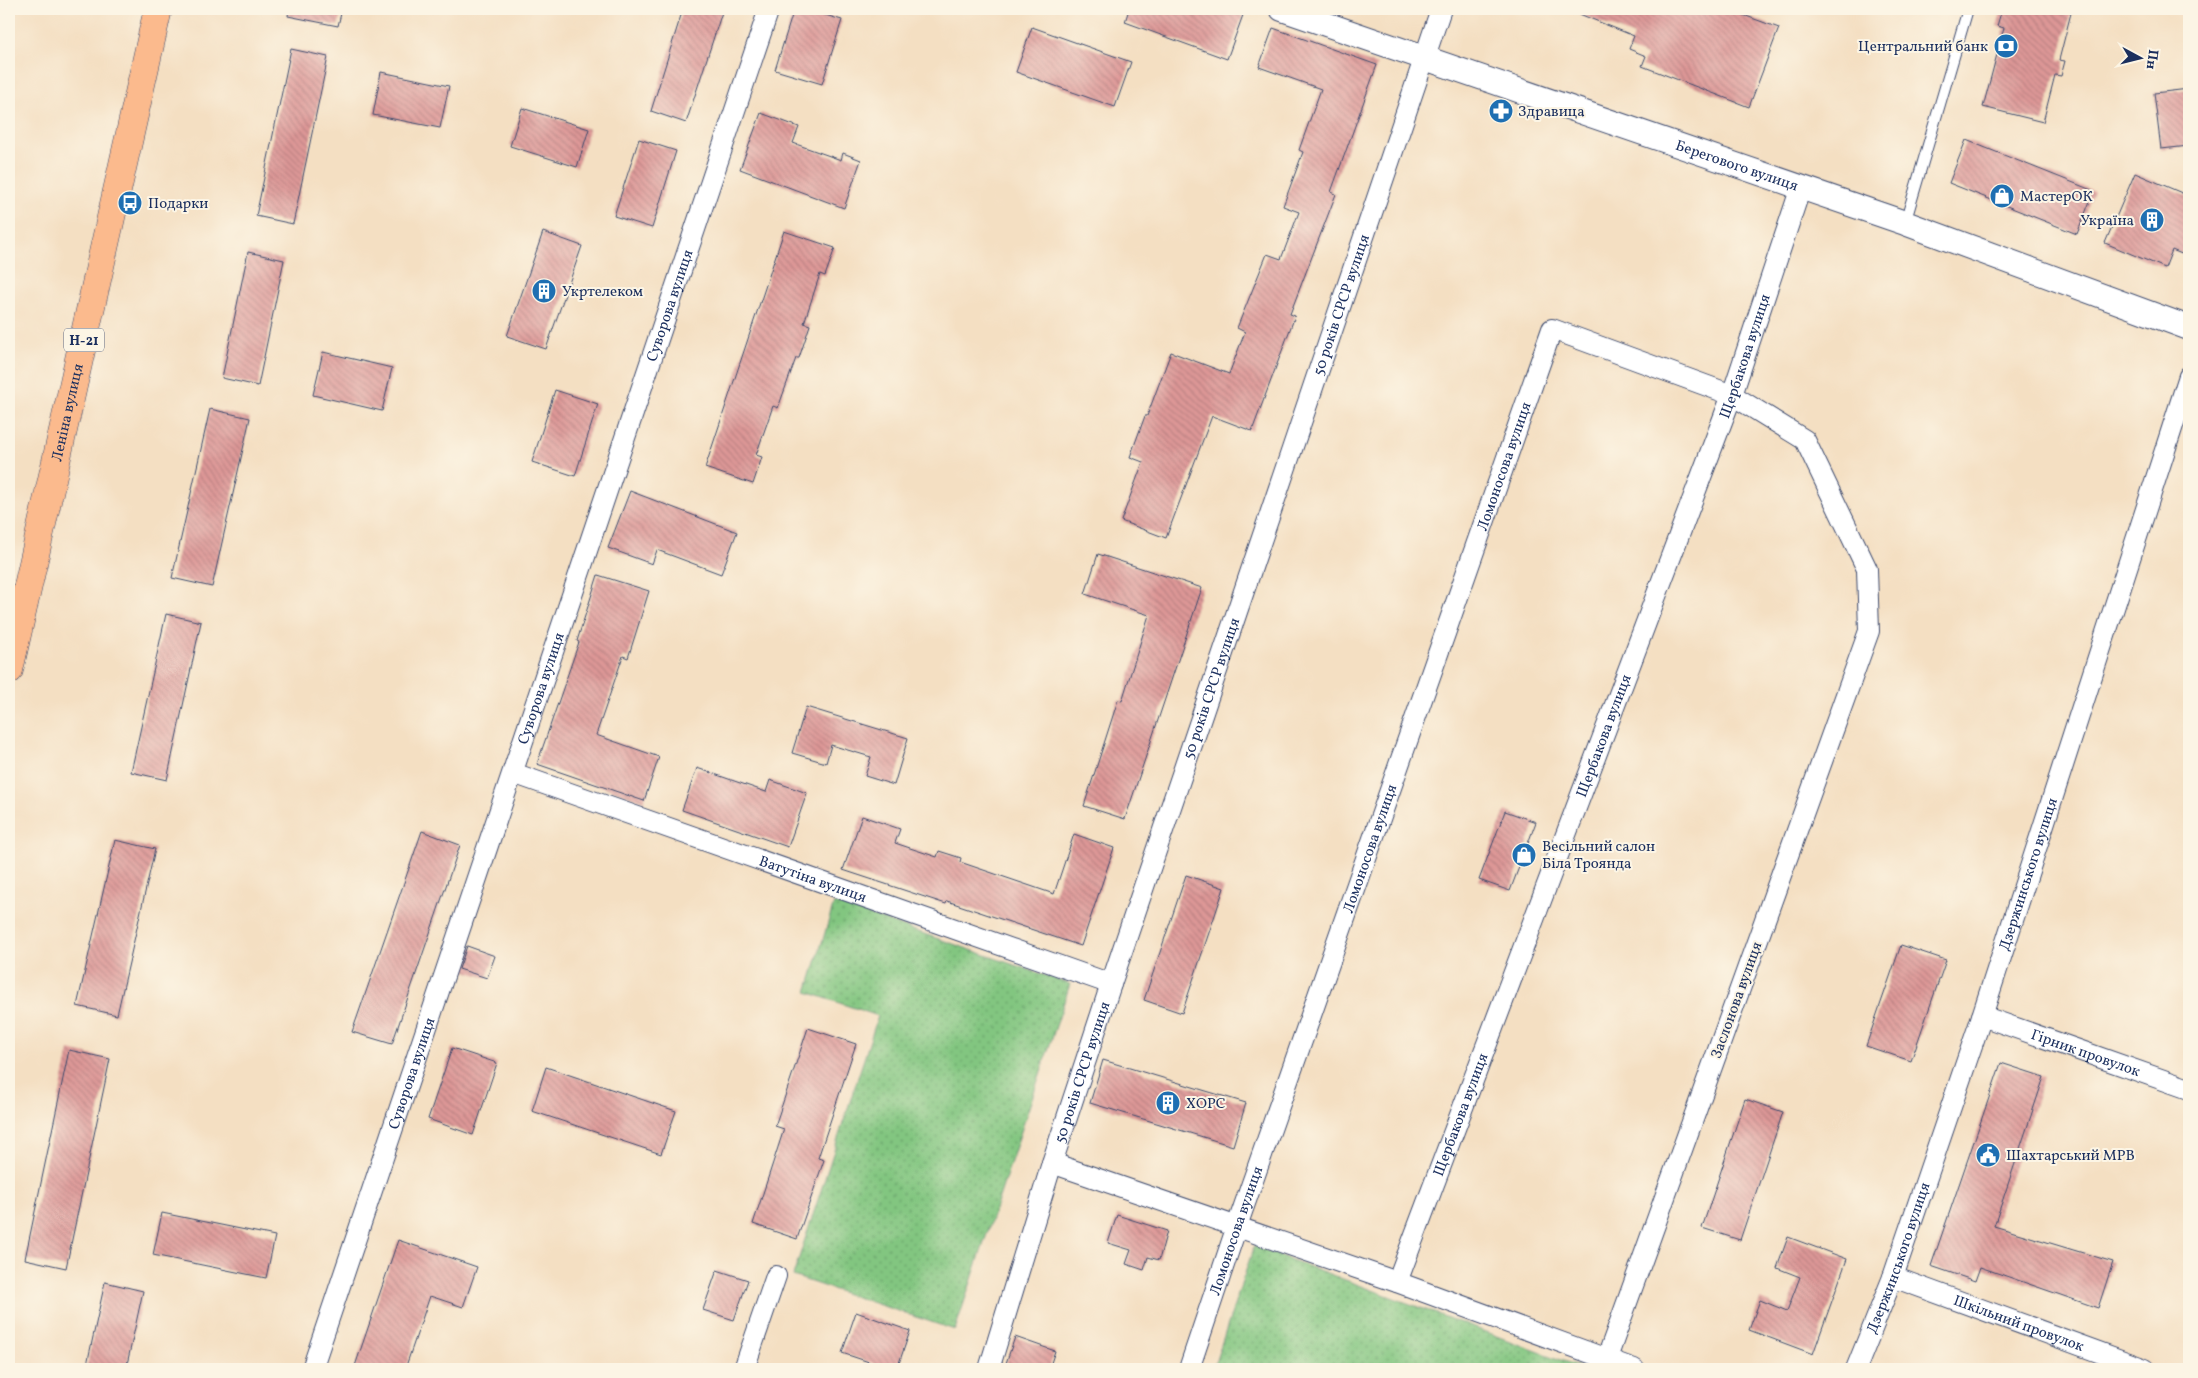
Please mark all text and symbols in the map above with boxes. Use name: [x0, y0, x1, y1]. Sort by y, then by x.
north arrow: [2116, 32, 2166, 82]
bank icon: Центральний банк: [1993, 33, 2019, 59]
place label: Центральний банк: [1858, 37, 1988, 58]
text: Пн: [2141, 48, 2162, 70]
pharmacy icon: Здравица: [1488, 98, 1514, 124]
place label: Здравица: [1518, 102, 1585, 123]
street label: Берегового вулиця: [1672, 136, 1801, 198]
shop icon: МастерОК: [1989, 183, 2015, 209]
place label: МастерОК: [2020, 187, 2093, 208]
bus stop icon: Подарки: [117, 190, 143, 216]
place label: Подарки: [148, 194, 208, 215]
building icon: Україна: [2139, 207, 2165, 233]
place label: Україна: [2080, 211, 2134, 232]
street label: 50 років СРСР вулиця: [1309, 232, 1376, 379]
street label: Суворова вулиця: [642, 247, 699, 365]
building icon: Укртелеком: [531, 278, 557, 304]
place label: Укртелеком: [562, 282, 643, 303]
street label: Щербакова вулиця: [1715, 292, 1777, 422]
road number: Н-21: [64, 328, 104, 352]
street label: Леніна вулиця: [47, 362, 90, 464]
street label: Ломоносова вулиця: [1473, 399, 1538, 534]
street label: 50 років СРСР вулиця: [1179, 615, 1246, 762]
street label: Суворова вулиця: [514, 630, 571, 748]
street label: Щербакова вулиця: [1572, 671, 1638, 801]
street label: Ломоносова вулиця: [1339, 781, 1403, 916]
street label: Дзержинського вулиця: [1995, 795, 2064, 954]
place label: Весільний салон Біла Троянда: [1542, 837, 1655, 875]
shop icon: Весільний салон Біла Троянда: [1511, 842, 1537, 868]
street label: Ватутіна вулиця: [756, 852, 869, 909]
street label: Заслонова вулиця: [1706, 939, 1768, 1062]
street label: 50 років СРСР вулиця: [1050, 999, 1117, 1146]
street label: Суворова вулиця: [384, 1015, 441, 1132]
street label: Гірник провулок: [2028, 1025, 2143, 1083]
street label: Щербакова вулиця: [1429, 1050, 1495, 1180]
building icon: ХОРС: [1155, 1090, 1181, 1116]
place label: ХОРС: [1186, 1094, 1226, 1115]
public building icon: Шахтарський МРВ: [1975, 1142, 2001, 1168]
place label: Шахтарський МРВ: [2006, 1146, 2135, 1167]
street label: Ломоносова вулиця: [1205, 1164, 1269, 1299]
street label: Дзержинського вулиця: [1862, 1180, 1937, 1337]
street label: Шкільний провулок: [1950, 1291, 2087, 1358]

